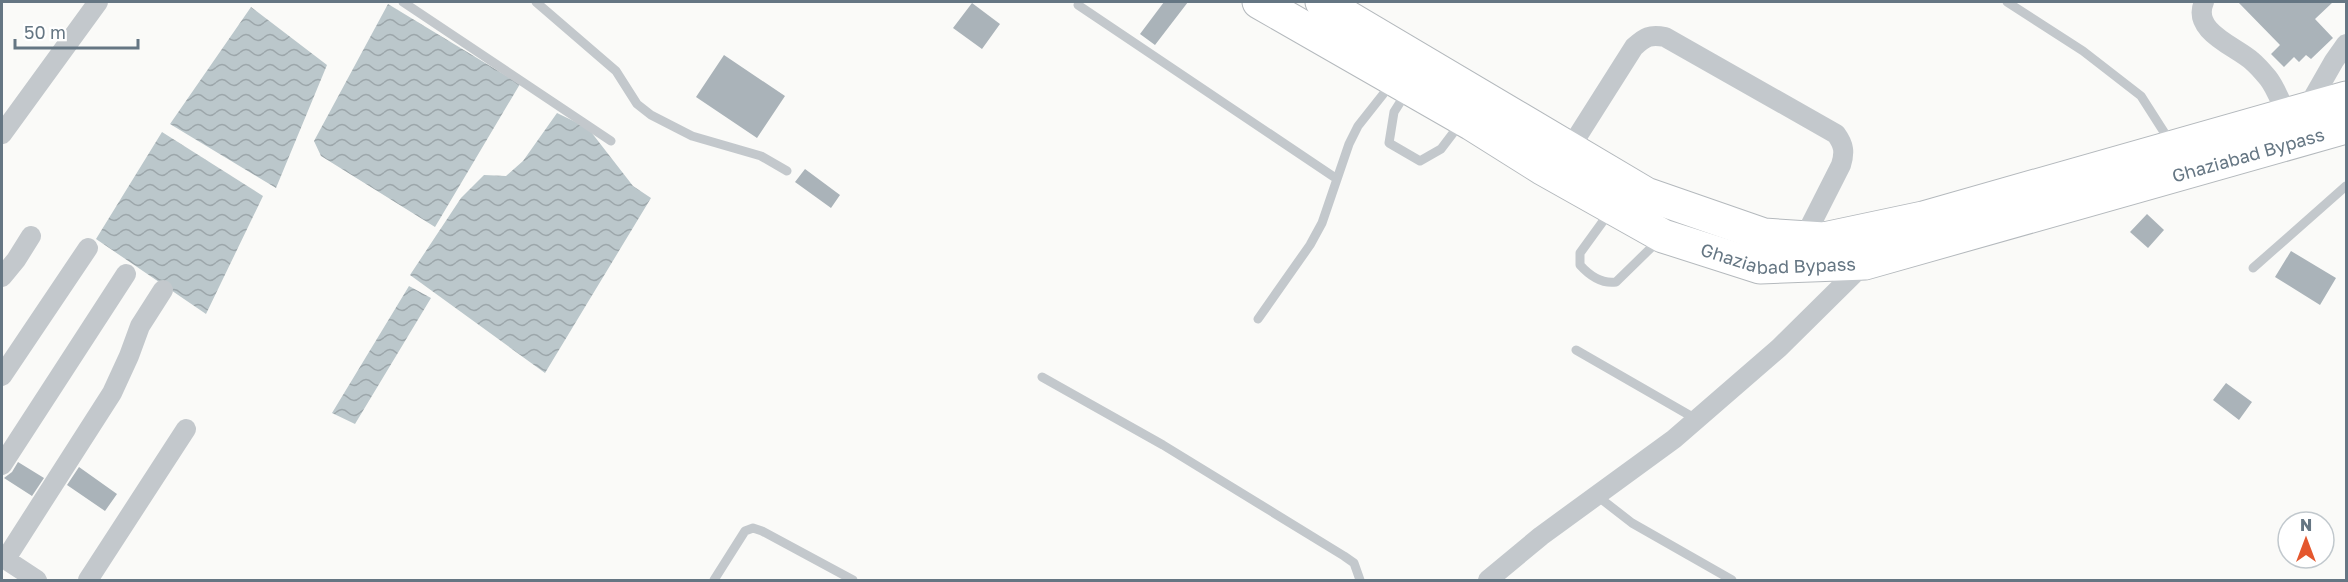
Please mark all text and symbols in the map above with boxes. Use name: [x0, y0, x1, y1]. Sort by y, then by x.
scale bar: [15, 12, 138, 50]
text: 50 m: [24, 21, 66, 43]
street label: Ghaziabad Bypass: [2169, 123, 2327, 187]
street label: Ghaziabad Bypass: [1698, 238, 1856, 278]
north arrow: [2276, 510, 2336, 570]
text: N: [2300, 515, 2312, 535]

